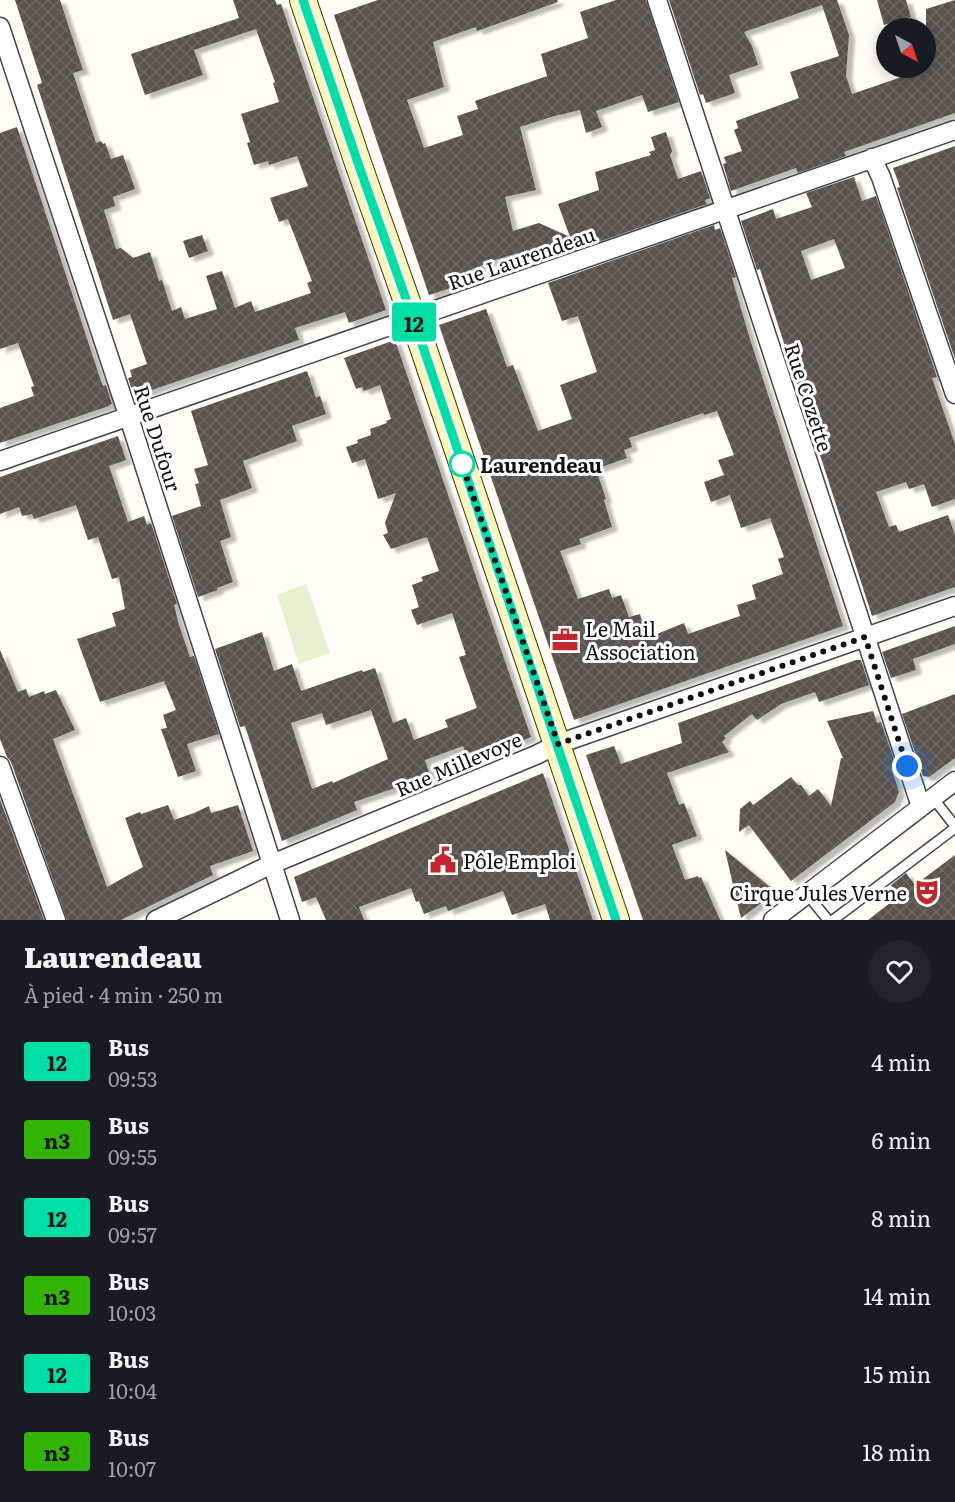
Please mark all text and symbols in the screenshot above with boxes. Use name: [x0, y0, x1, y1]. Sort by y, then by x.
north arrow: [876, 18, 936, 78]
map controls: [876, 18, 936, 78]
street label: Rue Laurendeau: [443, 218, 599, 296]
line badge: 12: [387, 302, 441, 342]
text: 12: [404, 307, 424, 338]
street label: Rue Cozette: [778, 339, 842, 455]
street label: Rue Dufour: [128, 381, 190, 495]
place label: Laurendeau: [480, 449, 602, 479]
marker: Laurendeau: [449, 451, 475, 477]
place label: Le Mail Association: [585, 613, 696, 666]
office icon: Le Mail Association: [550, 625, 580, 655]
street label: Rue Millevoye: [390, 723, 526, 803]
your location: [892, 751, 922, 781]
public building icon: Pôle Emploi: [428, 845, 458, 875]
place label: Pôle Emploi: [463, 845, 577, 875]
place label: Cirque Jules Verne: [729, 877, 907, 907]
theatre icon: Cirque Jules Verne: [912, 877, 942, 907]
text: Laurendeau: [24, 935, 202, 977]
button: heart: [868, 940, 931, 1003]
text: À pied · 4 min · 250 m: [24, 979, 223, 1009]
text: Bus: [108, 1030, 149, 1063]
text: 4 min: [871, 1045, 931, 1078]
text: 12: [47, 1046, 67, 1077]
text: 09:53: [108, 1063, 158, 1093]
text: Bus: [108, 1108, 149, 1141]
text: 6 min: [872, 1123, 931, 1156]
text: n3: [44, 1124, 70, 1155]
text: 09:55: [108, 1141, 157, 1171]
text: Bus: [108, 1186, 149, 1219]
text: 8 min: [871, 1201, 931, 1234]
text: 12: [47, 1202, 67, 1233]
text: 09:57: [108, 1219, 157, 1249]
text: Bus: [108, 1264, 149, 1297]
text: 14 min: [863, 1279, 931, 1312]
text: n3: [44, 1280, 70, 1311]
text: 10:03: [108, 1297, 156, 1327]
text: Bus: [108, 1342, 149, 1375]
text: 15 min: [863, 1357, 931, 1390]
text: 12: [47, 1358, 67, 1389]
text: 10:04: [108, 1375, 157, 1405]
text: Bus: [108, 1420, 149, 1453]
text: 18 min: [862, 1435, 931, 1468]
text: n3: [44, 1436, 70, 1467]
text: 10:07: [108, 1453, 156, 1483]

